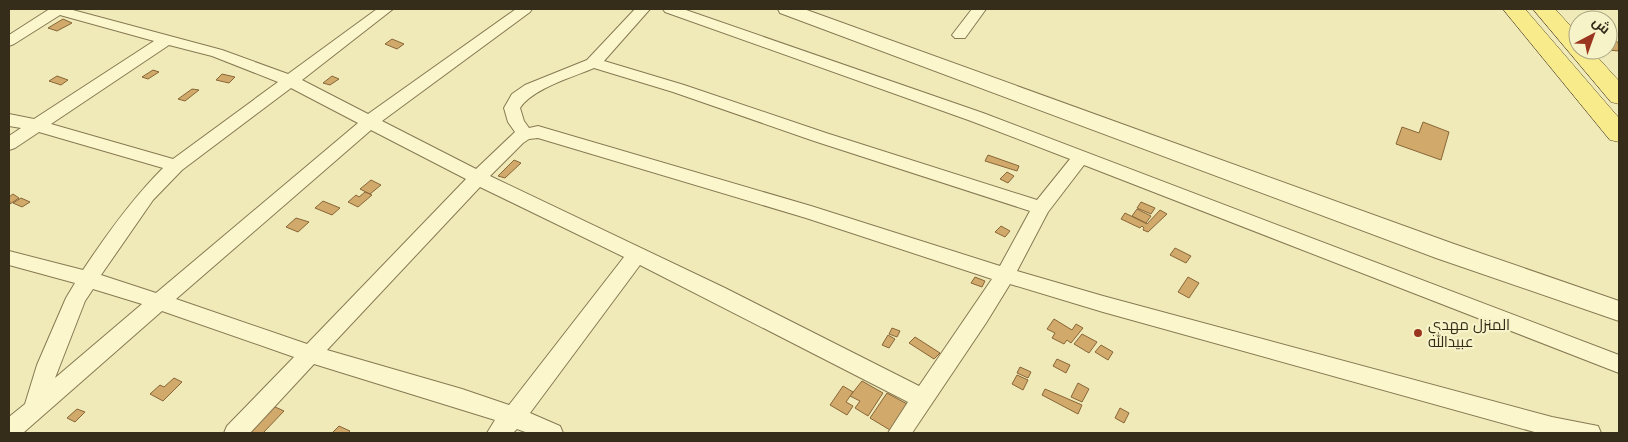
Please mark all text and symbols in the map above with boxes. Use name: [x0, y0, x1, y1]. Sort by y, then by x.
north arrow: [1568, 10, 1618, 60]
text: ش: [1589, 12, 1615, 38]
place label: المنزل مهدي عبيدالله: [1428, 314, 1510, 351]
marker: المنزل مهدي عبيدالله: [1412, 327, 1424, 339]

